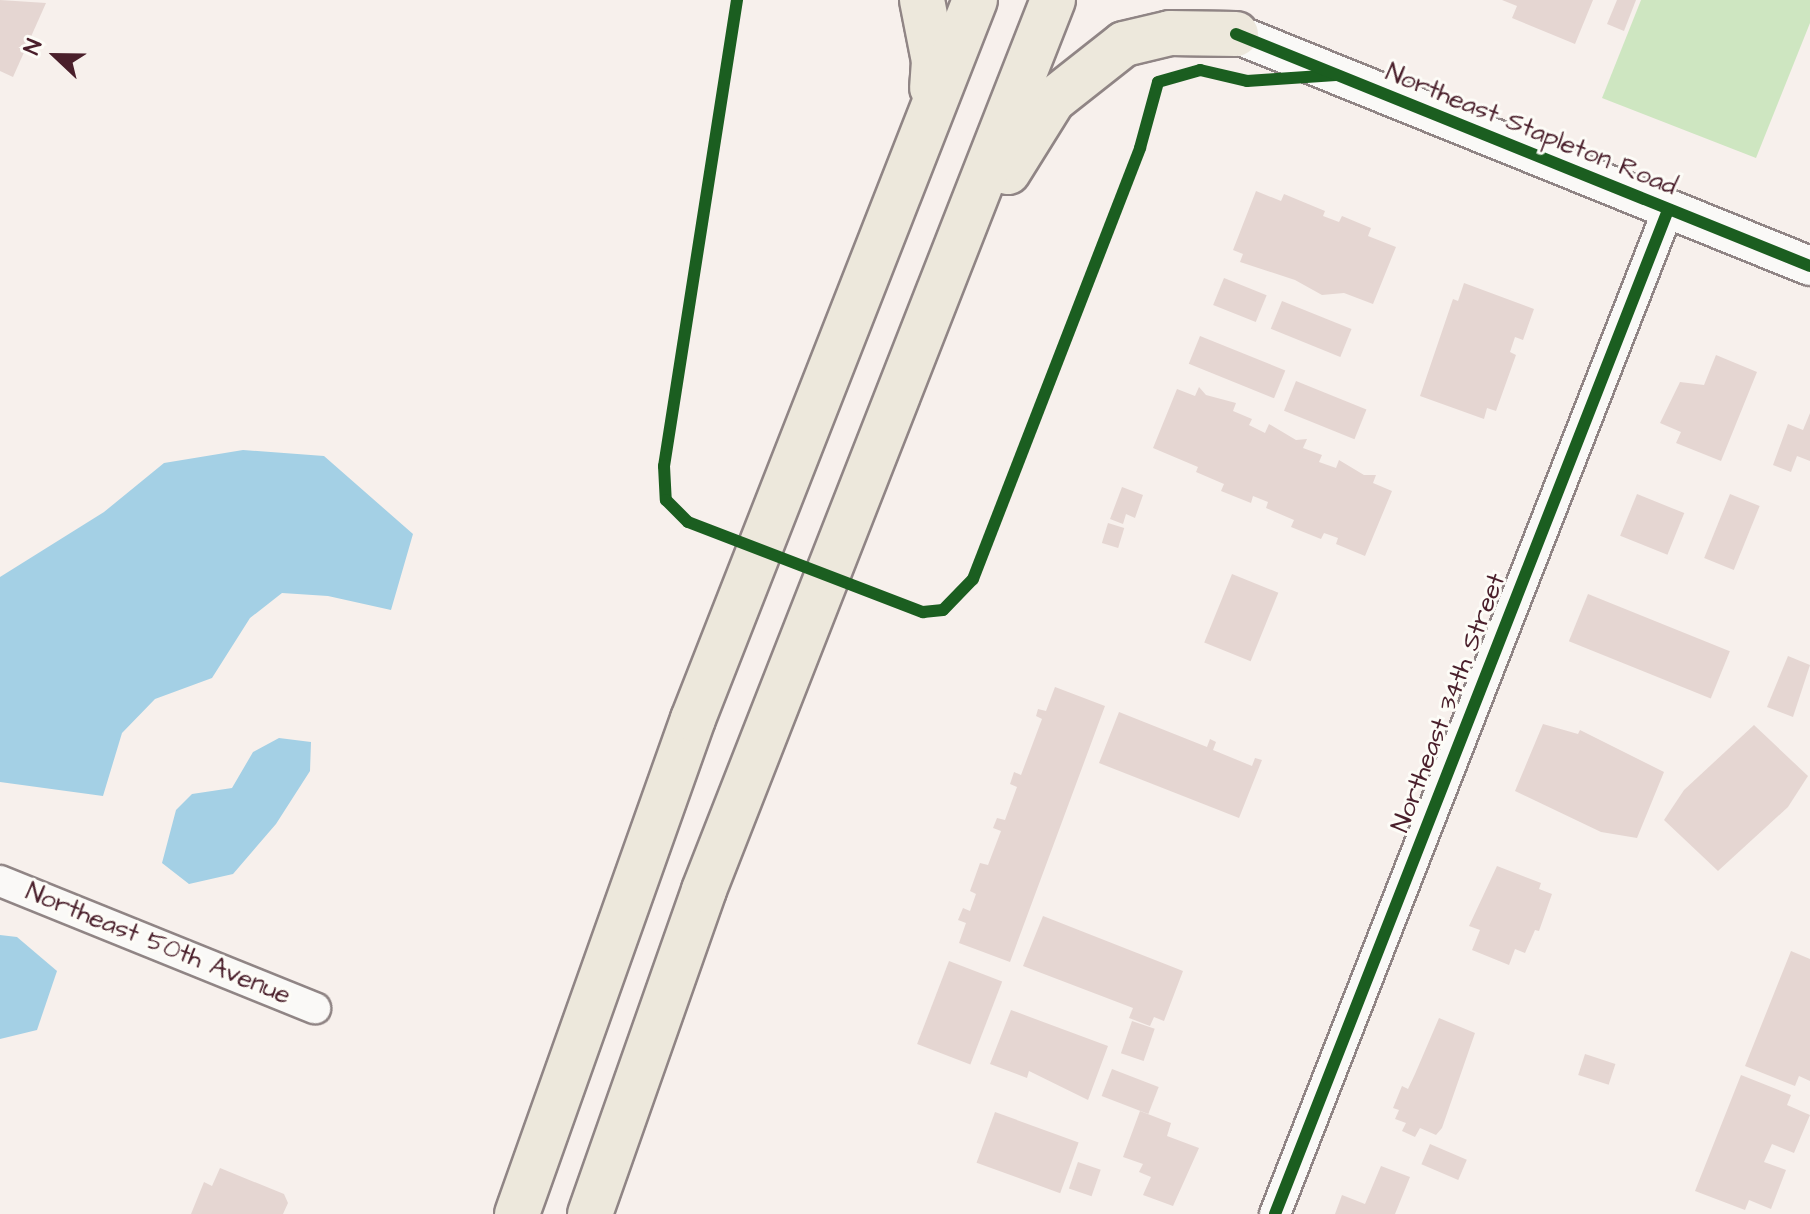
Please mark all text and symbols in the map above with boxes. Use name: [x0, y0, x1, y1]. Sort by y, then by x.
north arrow: [16, 16, 96, 96]
text: N: [16, 35, 50, 59]
street label: Northeast Stapleton Road: [1381, 57, 1681, 203]
street label: Northeast 34th Street: [1385, 569, 1513, 837]
street label: Northeast 50th Avenue: [21, 877, 295, 1011]

